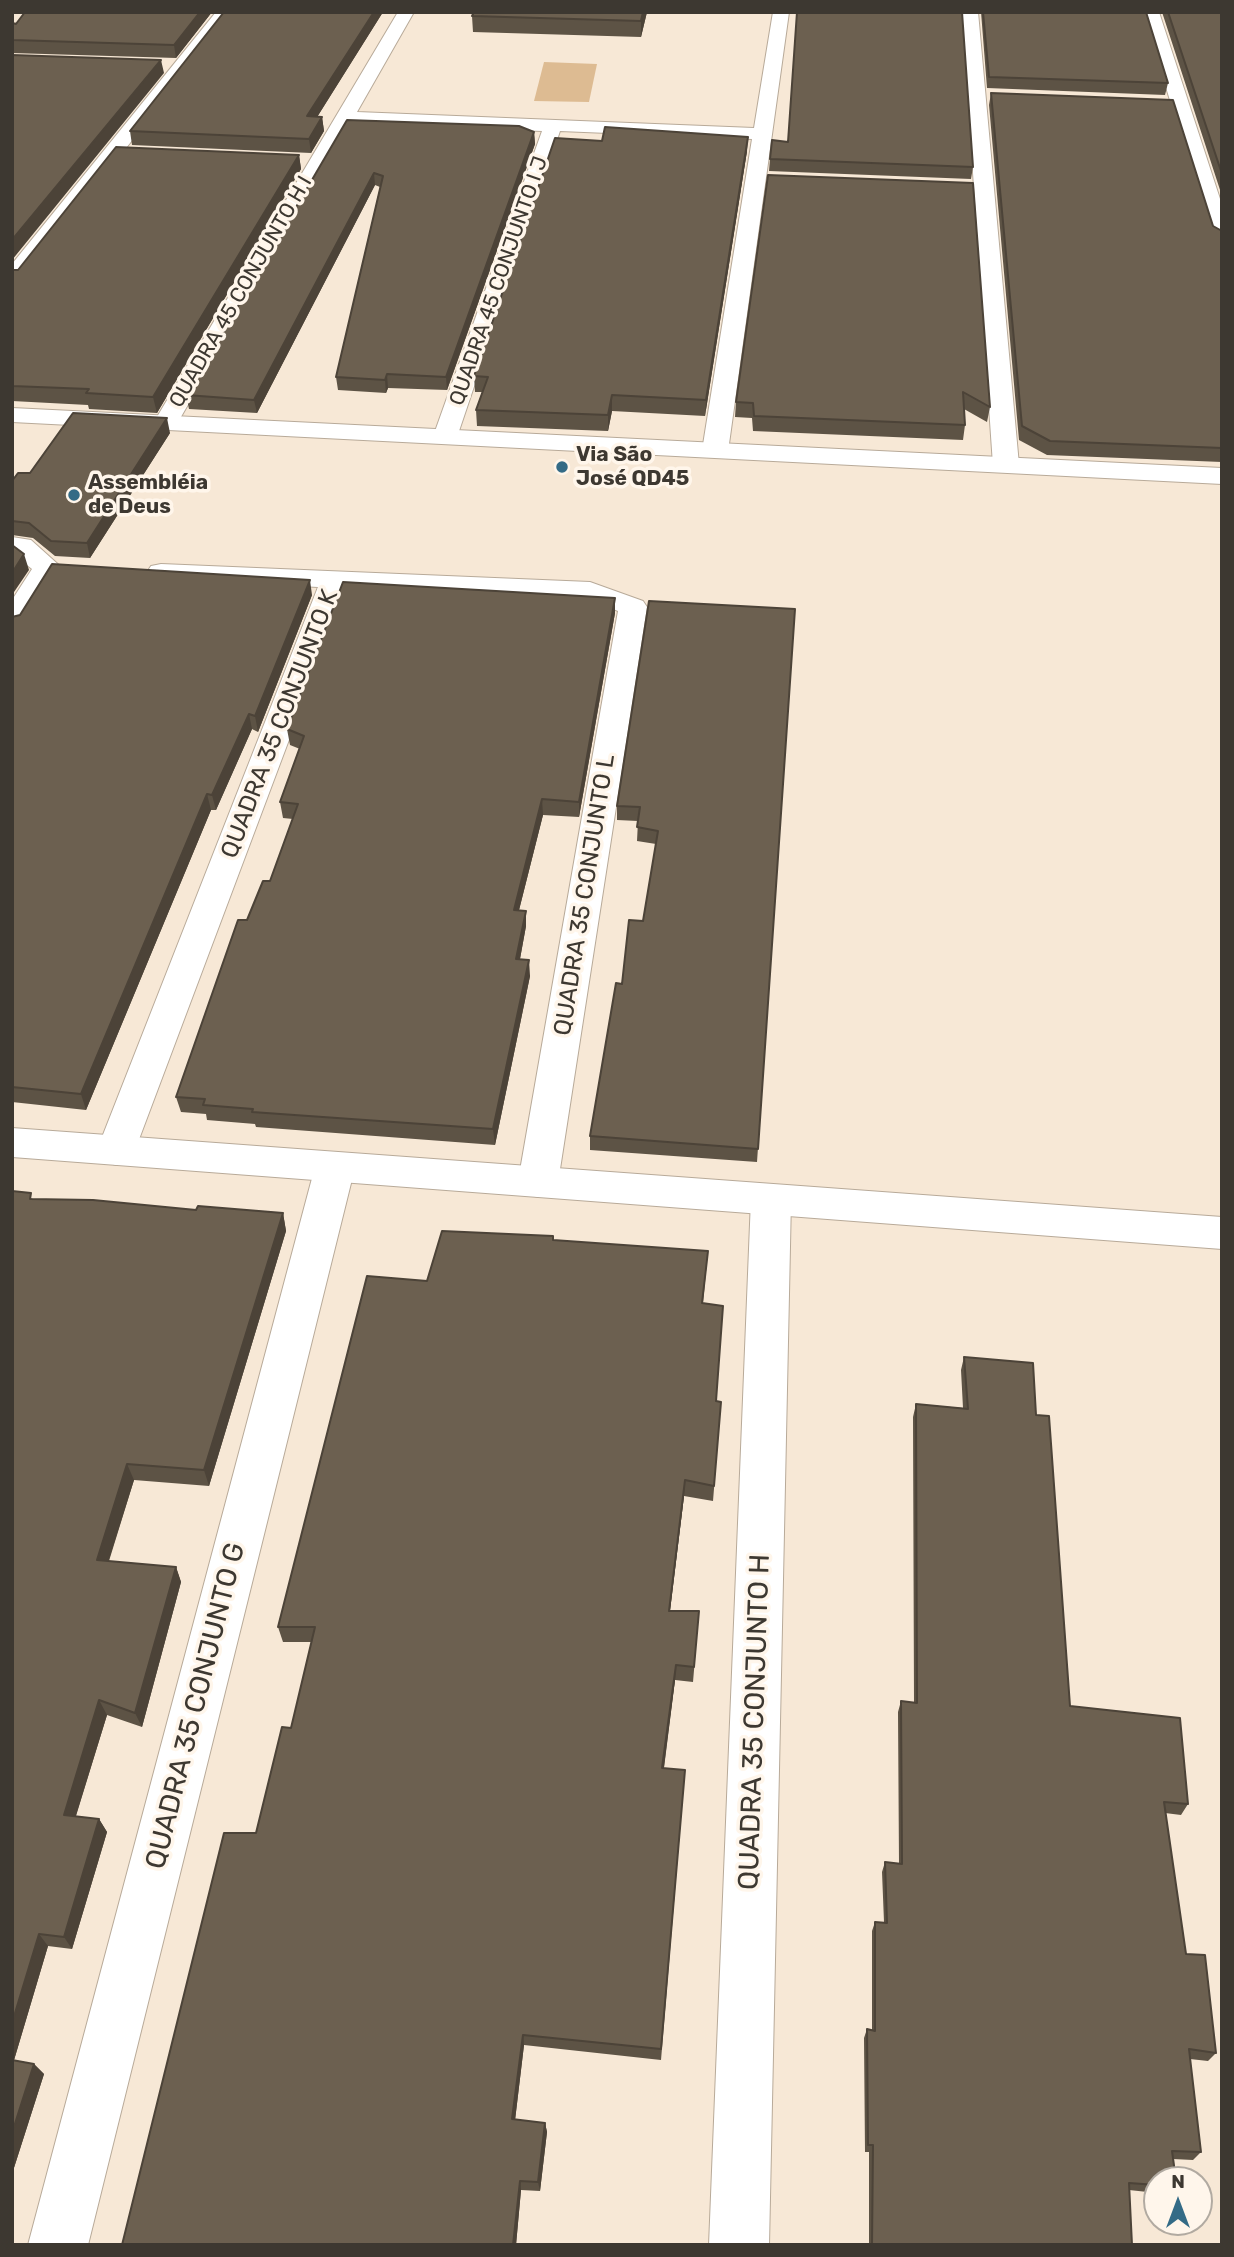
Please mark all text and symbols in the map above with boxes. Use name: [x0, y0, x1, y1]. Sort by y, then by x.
street label: QUADRA 45 CONJUNTO I J: [444, 153, 554, 409]
street label: QUADRA 45 CONJUNTO H I: [164, 172, 318, 412]
place label: Via São José QD45: [576, 442, 689, 492]
marker: Via São José QD45: [554, 459, 570, 475]
place label: Assembléia de Deus: [88, 470, 208, 520]
marker: Assembléia de Deus: [66, 487, 82, 503]
street label: QUADRA 35 CONJUNTO K: [215, 586, 345, 862]
street label: QUADRA 35 CONJUNTO L: [549, 752, 621, 1038]
street label: QUADRA 35 CONJUNTO G: [139, 1539, 253, 1873]
street label: QUADRA 35 CONJUNTO H: [732, 1553, 778, 1891]
north arrow: [1143, 2166, 1213, 2236]
text: N: [1171, 2170, 1185, 2193]

